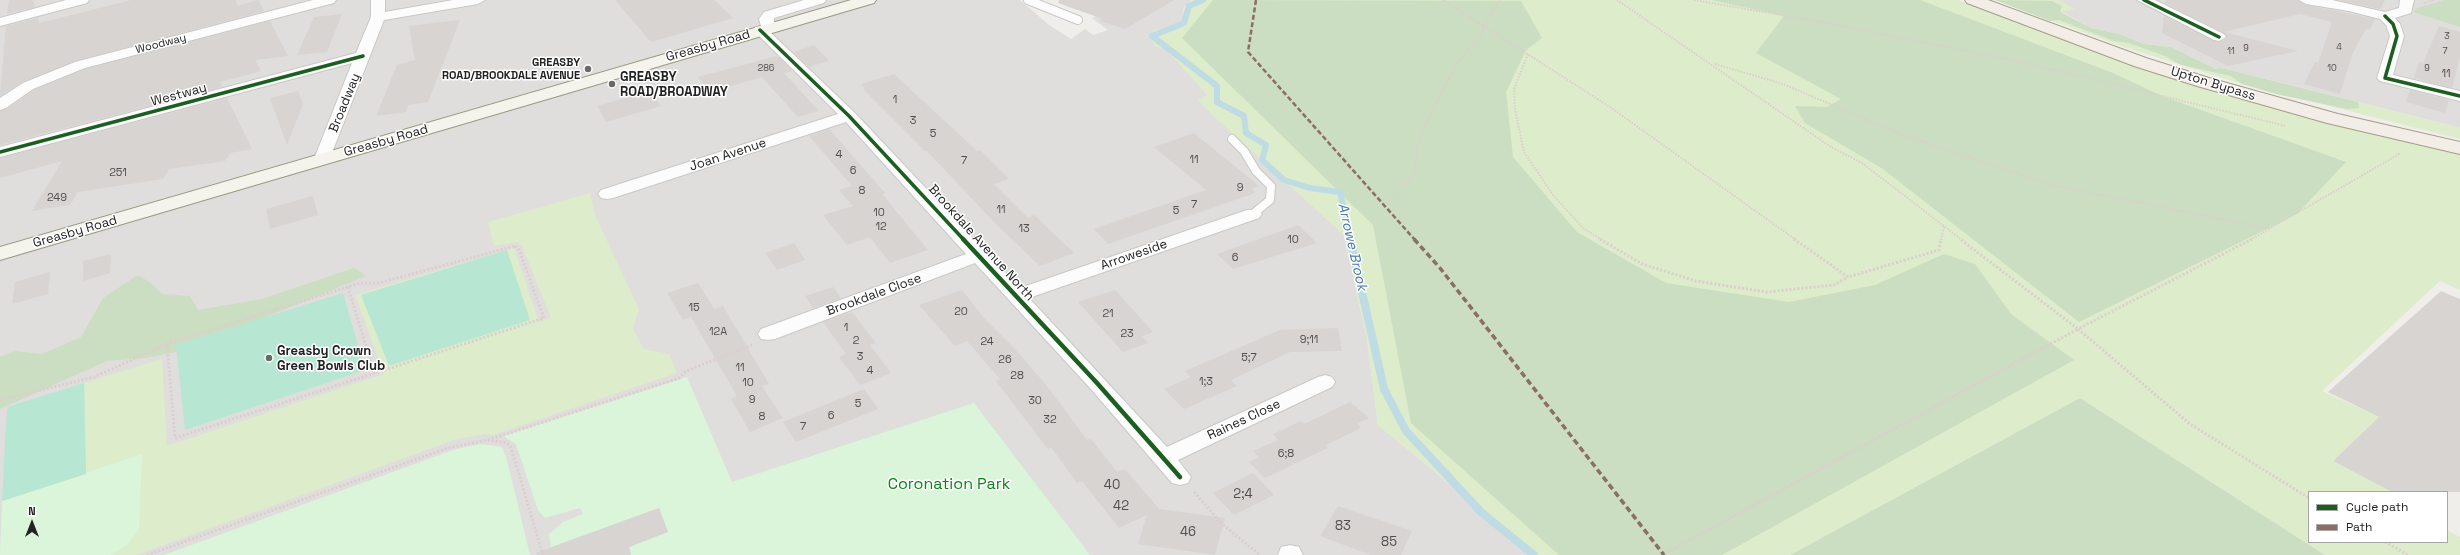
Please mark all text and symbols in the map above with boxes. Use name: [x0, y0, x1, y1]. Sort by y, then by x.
street label: Greasby Road: [664, 27, 752, 65]
street label: Woodway: [134, 31, 188, 57]
house number: 3: [2444, 32, 2450, 42]
house number: 4: [2336, 43, 2342, 53]
house number: 9: [2243, 44, 2249, 54]
house number: 11: [2227, 47, 2235, 57]
house number: 7: [2442, 47, 2448, 57]
place label: GREASBY ROAD/BROOKDALE AVENUE: [442, 56, 580, 82]
marker: GREASBY ROAD/BROOKDALE AVENUE: [583, 64, 593, 74]
house number: 286: [758, 64, 774, 74]
street label: Upton Bypass: [2169, 64, 2257, 104]
house number: 10: [2327, 64, 2337, 74]
house number: 9: [2424, 64, 2430, 74]
house number: 11: [2441, 67, 2451, 81]
place label: GREASBY ROAD/BROADWAY: [620, 69, 728, 100]
street label: Broadway: [326, 71, 364, 135]
marker: GREASBY ROAD/BROADWAY: [607, 79, 617, 89]
street label: Westway: [149, 80, 209, 110]
house number: 1: [893, 93, 897, 107]
house number: 3: [910, 114, 916, 128]
street label: Greasby Road: [342, 122, 430, 160]
house number: 5: [930, 127, 936, 141]
street label: Joan Avenue: [687, 135, 769, 175]
house number: 4: [836, 148, 842, 162]
house number: 11: [1189, 153, 1199, 167]
house number: 7: [961, 154, 967, 168]
house number: 6: [850, 164, 856, 178]
house number: 251: [109, 166, 127, 180]
house number: 9: [1237, 181, 1243, 195]
street label: Brookdale Avenue North: [925, 182, 1037, 304]
house number: 8: [859, 184, 865, 198]
house number: 249: [47, 191, 67, 205]
house number: 7: [1191, 198, 1197, 212]
water label: Arrowe Brook: [1334, 201, 1370, 293]
house number: 11: [996, 203, 1006, 217]
house number: 5: [1173, 204, 1179, 218]
house number: 10: [873, 206, 885, 220]
street label: Greasby Road: [31, 213, 119, 251]
house number: 12: [875, 220, 887, 234]
house number: 13: [1018, 222, 1030, 236]
house number: 10: [1287, 233, 1299, 247]
street label: Arroweside: [1098, 236, 1170, 274]
house number: 6: [1232, 251, 1238, 265]
street label: Brookdale Close: [824, 271, 924, 319]
house number: 15: [688, 301, 700, 315]
house number: 20: [954, 305, 968, 319]
house number: 21: [1102, 307, 1114, 321]
house number: 1: [844, 321, 848, 335]
house number: 12A: [709, 325, 727, 339]
house number: 23: [1120, 327, 1134, 341]
house number: 9;11: [1300, 333, 1318, 347]
house number: 2: [853, 334, 859, 348]
house number: 24: [980, 335, 994, 349]
place label: Greasby Crown Green Bowls Club: [277, 343, 385, 374]
house number: 3: [857, 350, 863, 364]
house number: 5;7: [1241, 351, 1257, 365]
marker: Greasby Crown Green Bowls Club: [264, 353, 274, 363]
house number: 26: [998, 353, 1012, 367]
house number: 11: [735, 361, 745, 375]
house number: 4: [867, 364, 873, 378]
house number: 28: [1010, 369, 1024, 383]
house number: 1;3: [1199, 375, 1213, 389]
house number: 10: [742, 376, 754, 390]
house number: 9: [749, 393, 755, 407]
house number: 30: [1028, 394, 1042, 408]
street label: Raines Close: [1205, 396, 1283, 444]
house number: 5: [855, 397, 861, 411]
house number: 6: [828, 409, 834, 423]
house number: 8: [759, 410, 765, 424]
house number: 32: [1043, 413, 1057, 427]
house number: 7: [800, 420, 806, 434]
house number: 6;8: [1278, 447, 1294, 461]
park label: Coronation Park: [888, 475, 1010, 495]
house number: 40: [1104, 477, 1120, 493]
house number: 2;4: [1233, 486, 1253, 502]
legend: [2308, 491, 2448, 543]
house number: 42: [1113, 498, 1129, 514]
text: Cycle path: [2346, 499, 2408, 515]
north arrow: [12, 503, 52, 543]
text: N: [28, 504, 36, 518]
house number: 83: [1335, 518, 1351, 534]
text: Path: [2346, 519, 2372, 535]
house number: 46: [1180, 524, 1196, 540]
house number: 85: [1381, 534, 1397, 550]

